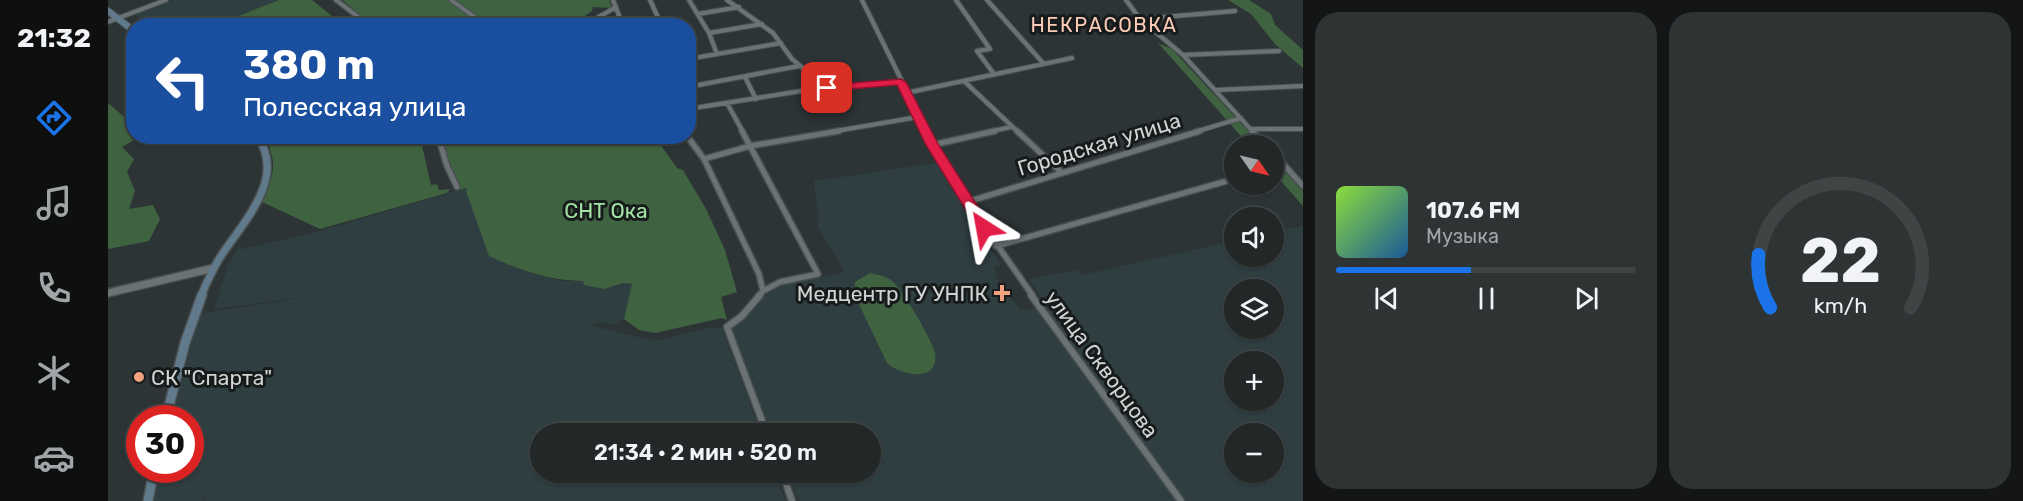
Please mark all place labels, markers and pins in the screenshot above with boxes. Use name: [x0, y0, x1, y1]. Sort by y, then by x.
pin: [801, 62, 852, 113]
place label: Медцентр ГУ УНПК: [797, 281, 988, 306]
marker: Медцентр ГУ УНПК: [993, 284, 1011, 302]
place label: СК "Спарта": [151, 365, 272, 390]
marker: СК "Спарта": [132, 370, 146, 384]

